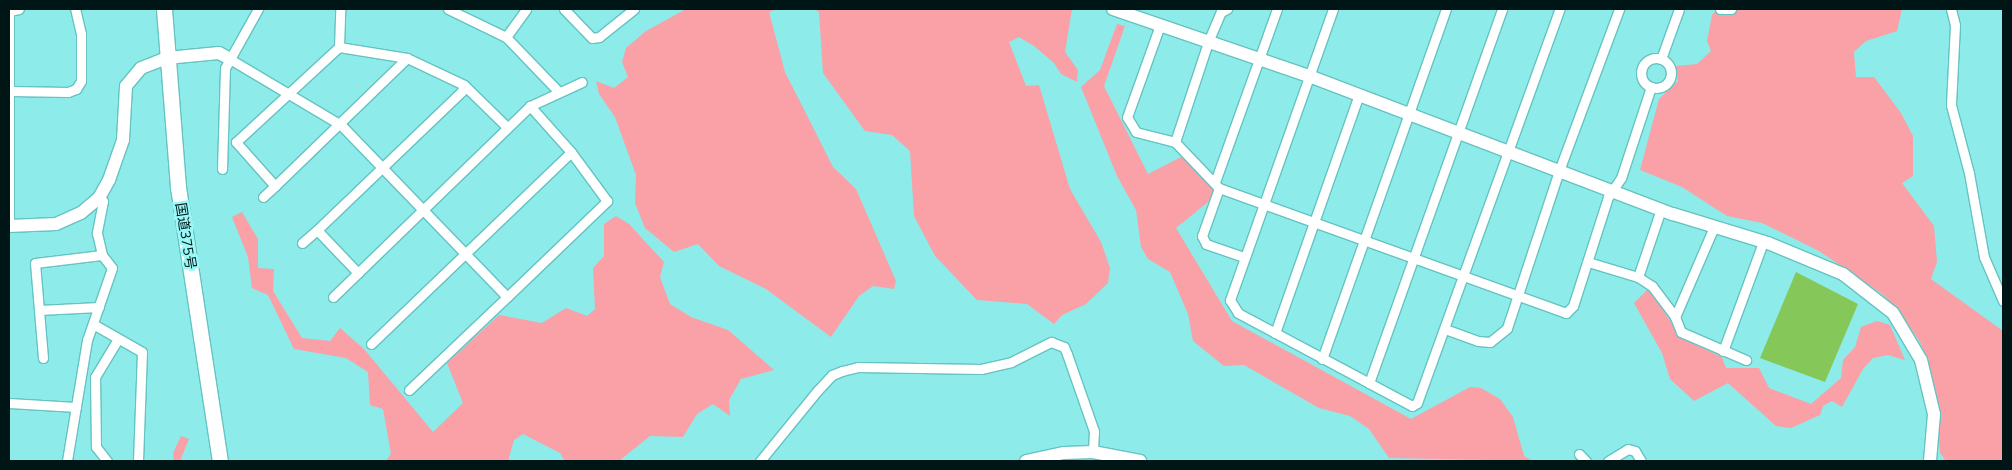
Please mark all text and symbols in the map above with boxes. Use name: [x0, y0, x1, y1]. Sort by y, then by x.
street label: 国道375号: [172, 201, 200, 271]

